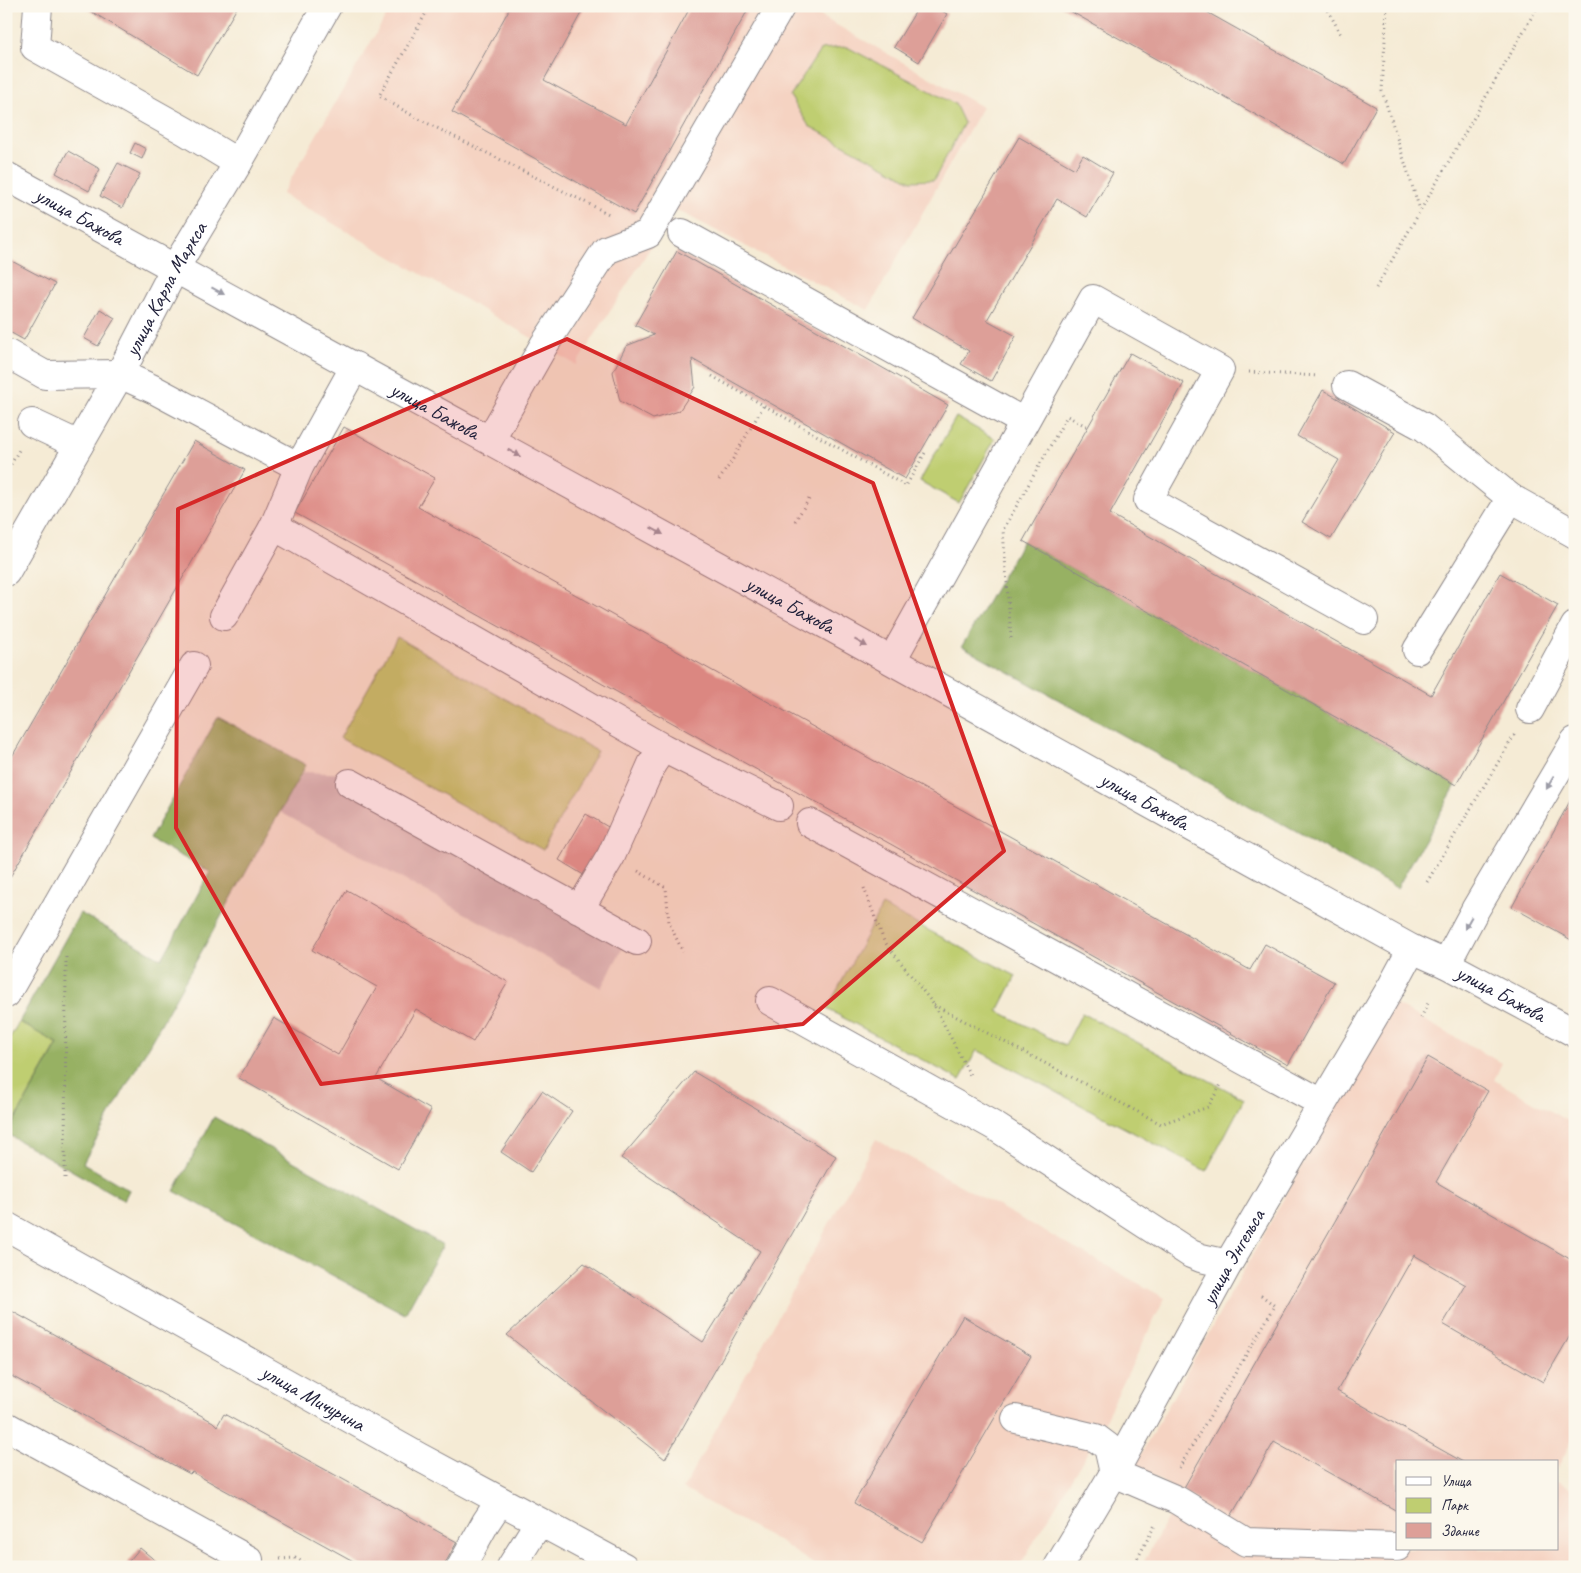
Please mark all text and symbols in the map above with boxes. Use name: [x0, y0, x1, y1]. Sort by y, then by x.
street label: улица Бажова: [29, 181, 131, 252]
street label: улица Карла Маркса: [118, 215, 214, 362]
one-way arrow: [211, 287, 225, 295]
street label: улица Бажова: [384, 375, 486, 447]
one-way arrow: [507, 449, 521, 458]
one-way arrow: [650, 527, 663, 536]
street label: улица Бажова: [740, 569, 841, 641]
one-way arrow: [853, 639, 868, 647]
street label: улица Бажова: [1094, 765, 1196, 837]
one-way arrow: [1546, 776, 1554, 790]
one-way arrow: [1464, 916, 1472, 931]
street label: улица Бажова: [1450, 958, 1552, 1029]
street label: улица Энгельса: [1194, 1203, 1271, 1311]
street label: улица Мичурина: [255, 1358, 371, 1438]
legend: [1396, 1460, 1558, 1550]
text: Улица: [1441, 1472, 1472, 1491]
text: Парк: [1441, 1496, 1469, 1515]
text: Здание: [1441, 1522, 1480, 1541]

